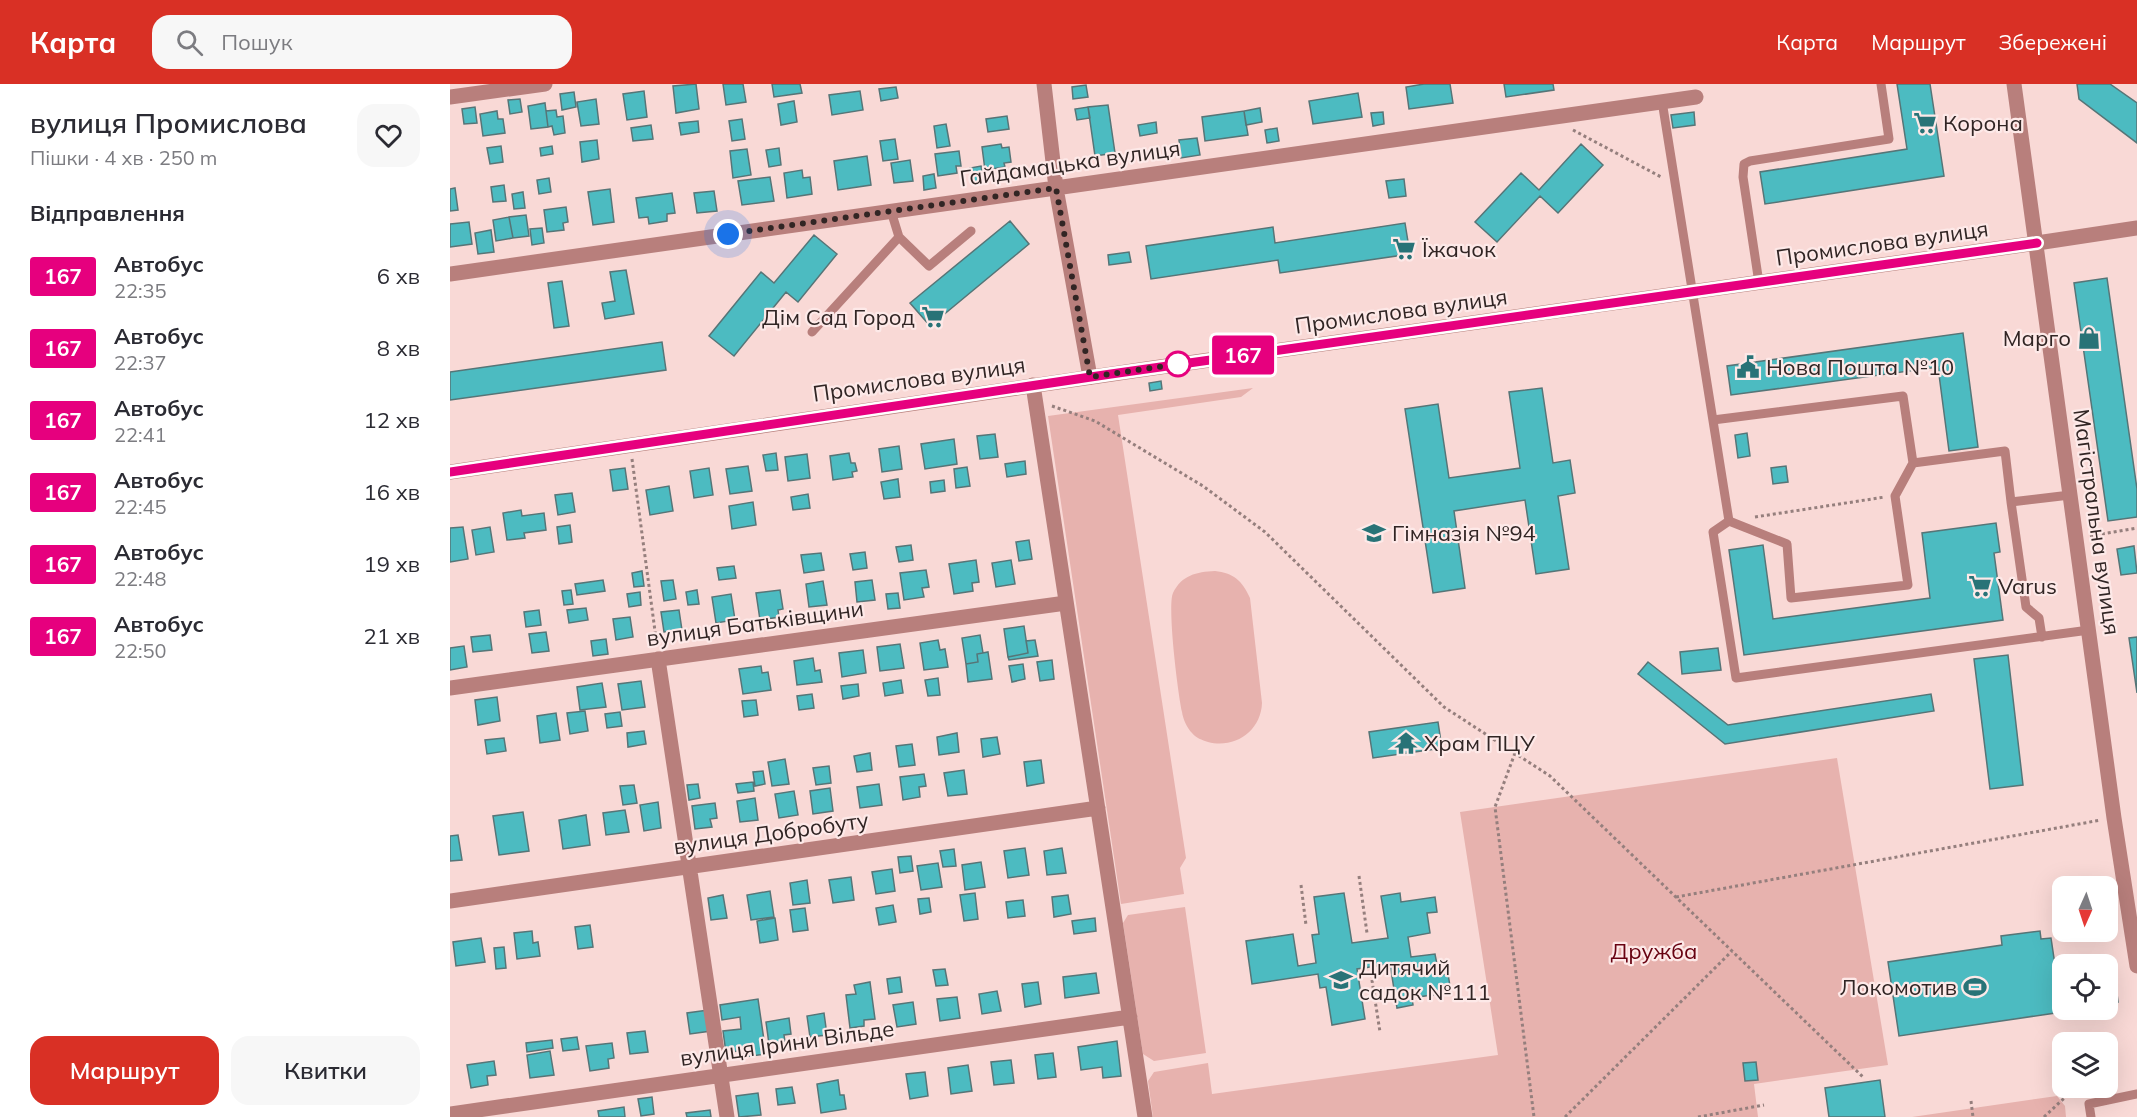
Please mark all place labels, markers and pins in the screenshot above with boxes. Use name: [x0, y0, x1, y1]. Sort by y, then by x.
place label: Корона: [1943, 109, 2023, 137]
supermarket icon: Корона: [1912, 110, 1938, 136]
place label: Їжачок: [1421, 235, 1496, 263]
supermarket icon: Їжачок: [1391, 236, 1417, 262]
place label: Дім Сад Город: [762, 303, 915, 331]
supermarket icon: Дім Сад Город: [920, 304, 946, 330]
place label: Марго: [2003, 324, 2071, 352]
shop icon: Марго: [2076, 325, 2102, 351]
unlabelled marker: [1165, 351, 1191, 377]
place label: Нова Пошта №10: [1766, 353, 1954, 381]
public building icon: Нова Пошта №10: [1735, 354, 1761, 380]
place label: Гімназія №94: [1392, 519, 1536, 547]
school or university icon: Гімназія №94: [1361, 520, 1387, 546]
place label: Varus: [1998, 572, 2057, 600]
supermarket icon: Varus: [1967, 573, 1993, 599]
place label: Храм ПЦУ: [1424, 729, 1535, 757]
temple icon: Храм ПЦУ: [1393, 730, 1419, 756]
place label: Дитячий садок №111: [1359, 953, 1491, 1006]
school or university icon: Дитячий садок №111: [1328, 967, 1354, 993]
place label: Локомотив: [1840, 973, 1957, 1001]
sports icon: Локомотив: [1962, 974, 1988, 1000]

